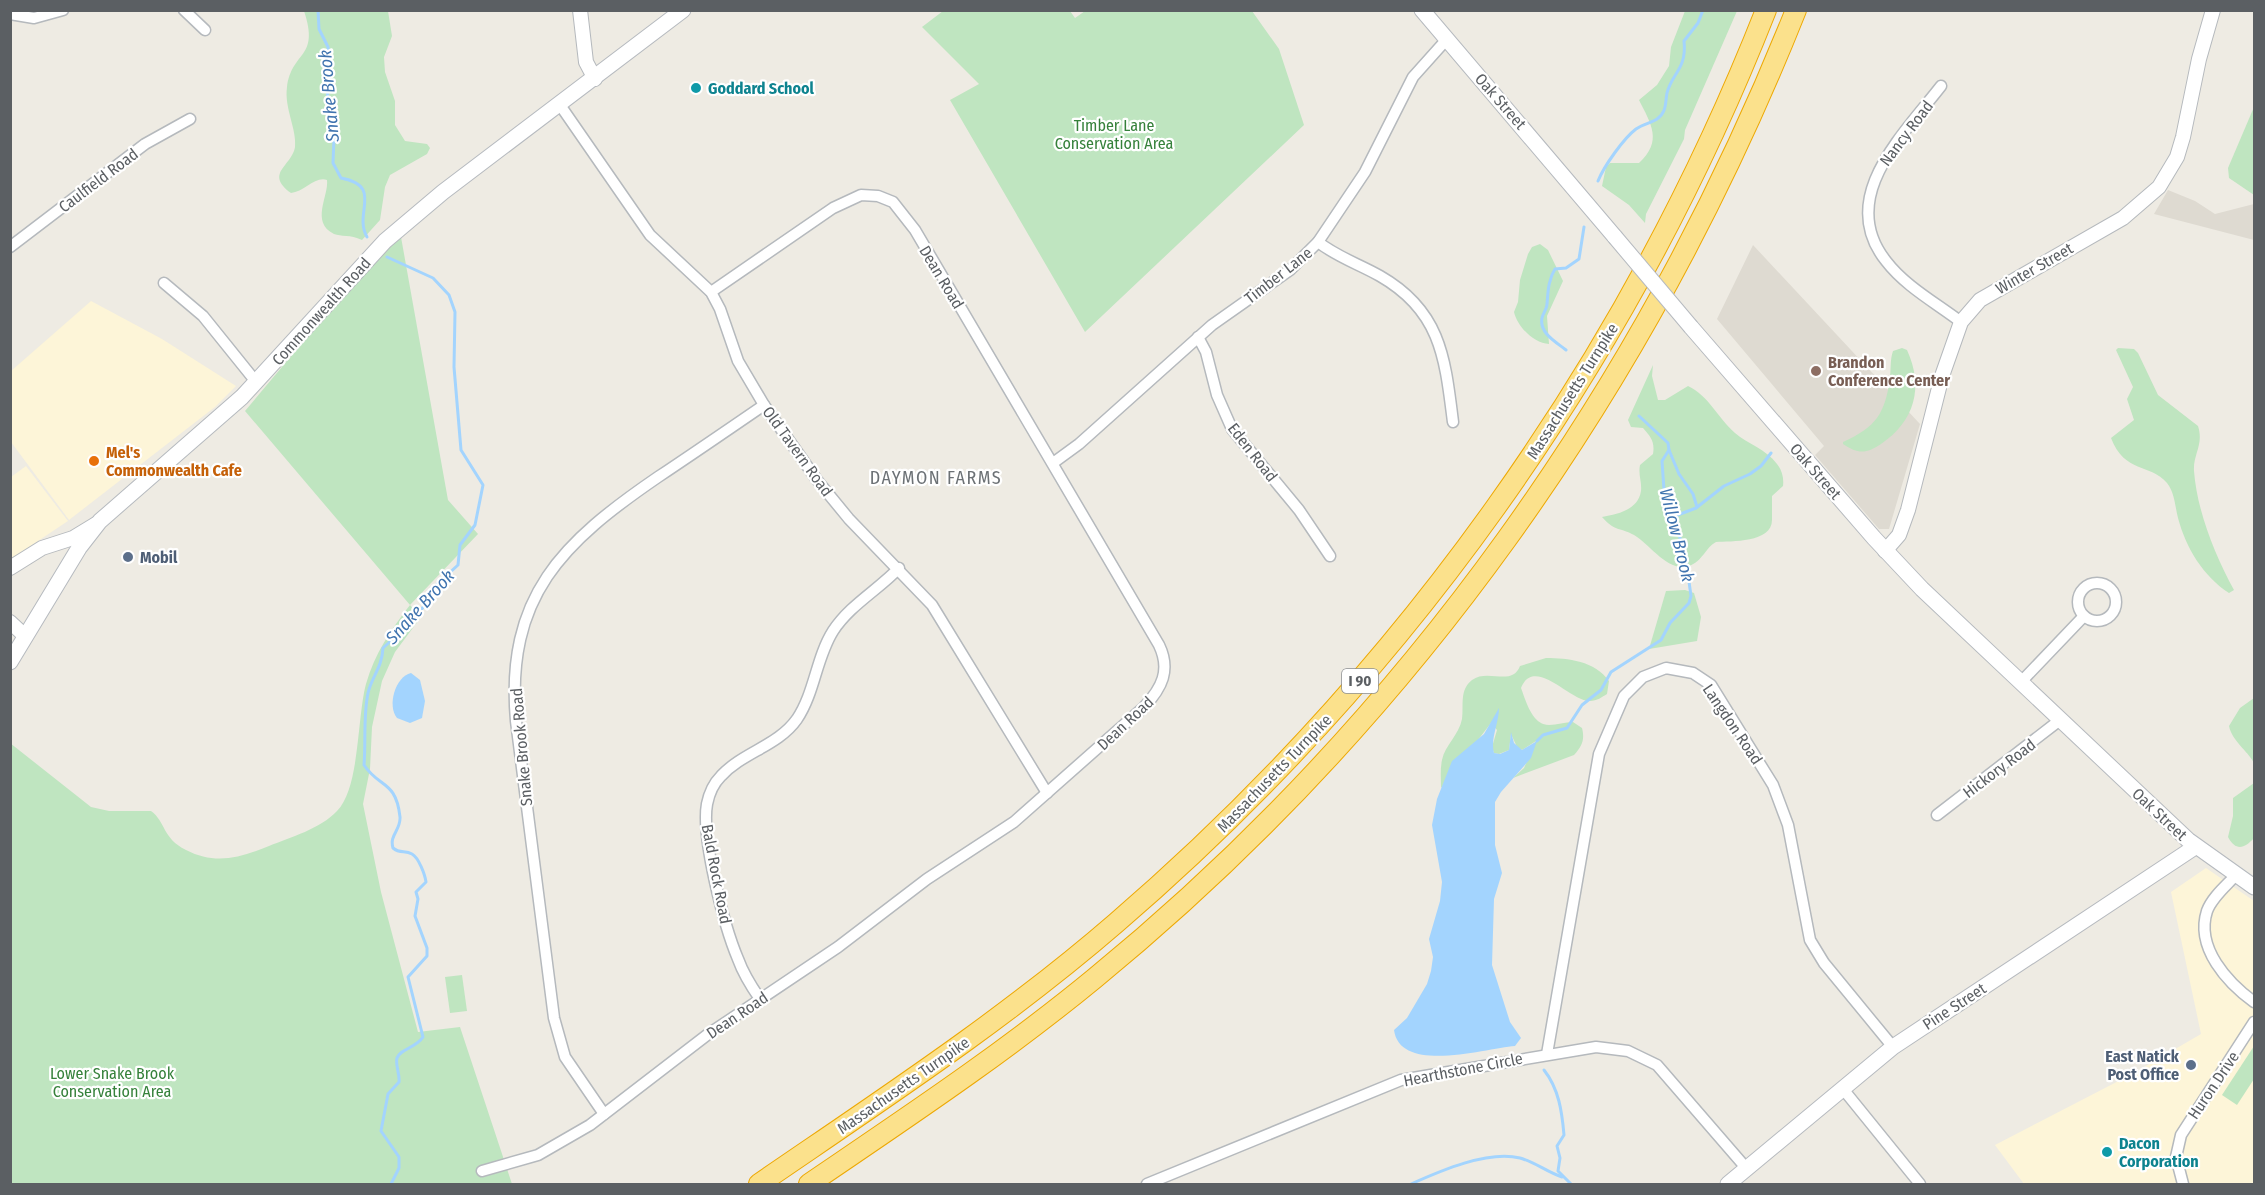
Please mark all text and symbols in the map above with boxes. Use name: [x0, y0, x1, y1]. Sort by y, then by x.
water label: Snake Brook: [314, 49, 344, 144]
street label: Oak Street: [1471, 69, 1531, 134]
place label: Goddard School: [708, 79, 815, 98]
marker: Goddard School: [689, 81, 703, 95]
street label: Nancy Road: [1876, 97, 1937, 170]
park label: Timber Lane Conservation Area: [1055, 116, 1174, 153]
street label: Caulfield Road: [55, 144, 142, 216]
street label: Winter Street: [1992, 238, 2077, 298]
street label: Dean Road: [915, 242, 968, 312]
street label: Timber Lane: [1241, 243, 1316, 308]
street label: Commonwealth Road: [268, 254, 375, 369]
street label: Massachusetts Turnpike: [1523, 320, 1622, 463]
place label: Brandon Conference Center: [1828, 353, 1950, 390]
marker: Brandon Conference Center: [1809, 364, 1823, 378]
street label: Old Tavern Road: [759, 403, 837, 500]
street label: Eden Road: [1224, 419, 1281, 485]
street label: Oak Street: [1786, 439, 1846, 504]
place label: Mel's Commonwealth Cafe: [106, 443, 242, 480]
marker: Mel's Commonwealth Cafe: [87, 454, 101, 468]
district label: DAYMON FARMS: [870, 467, 1002, 489]
water label: Willow Brook: [1655, 486, 1699, 584]
place label: Mobil: [140, 548, 178, 567]
marker: Mobil: [121, 550, 135, 564]
water label: Snake Brook: [380, 565, 459, 649]
road number: I 90: [1342, 669, 1378, 693]
street label: Langdon Road: [1699, 680, 1766, 768]
street label: Snake Brook Road: [507, 687, 536, 807]
street label: Dean Road: [1093, 692, 1158, 754]
street label: Massachusetts Turnpike: [1213, 710, 1336, 836]
street label: Hickory Road: [1959, 735, 2039, 802]
street label: Oak Street: [2128, 784, 2192, 845]
street label: Bald Rock Road: [698, 823, 735, 926]
street label: Pine Street: [1919, 978, 1990, 1034]
street label: Dean Road: [703, 988, 772, 1043]
street label: Massachusetts Turnpike: [834, 1033, 973, 1138]
place label: East Natick Post Office: [2105, 1047, 2180, 1084]
street label: Huron Drive: [2184, 1048, 2243, 1123]
street label: Hearthstone Circle: [1402, 1049, 1524, 1090]
marker: East Natick Post Office: [2184, 1058, 2198, 1072]
park label: Lower Snake Brook Conservation Area: [50, 1064, 175, 1101]
place label: Dacon Corporation: [2119, 1134, 2199, 1171]
marker: Dacon Corporation: [2100, 1145, 2114, 1159]

